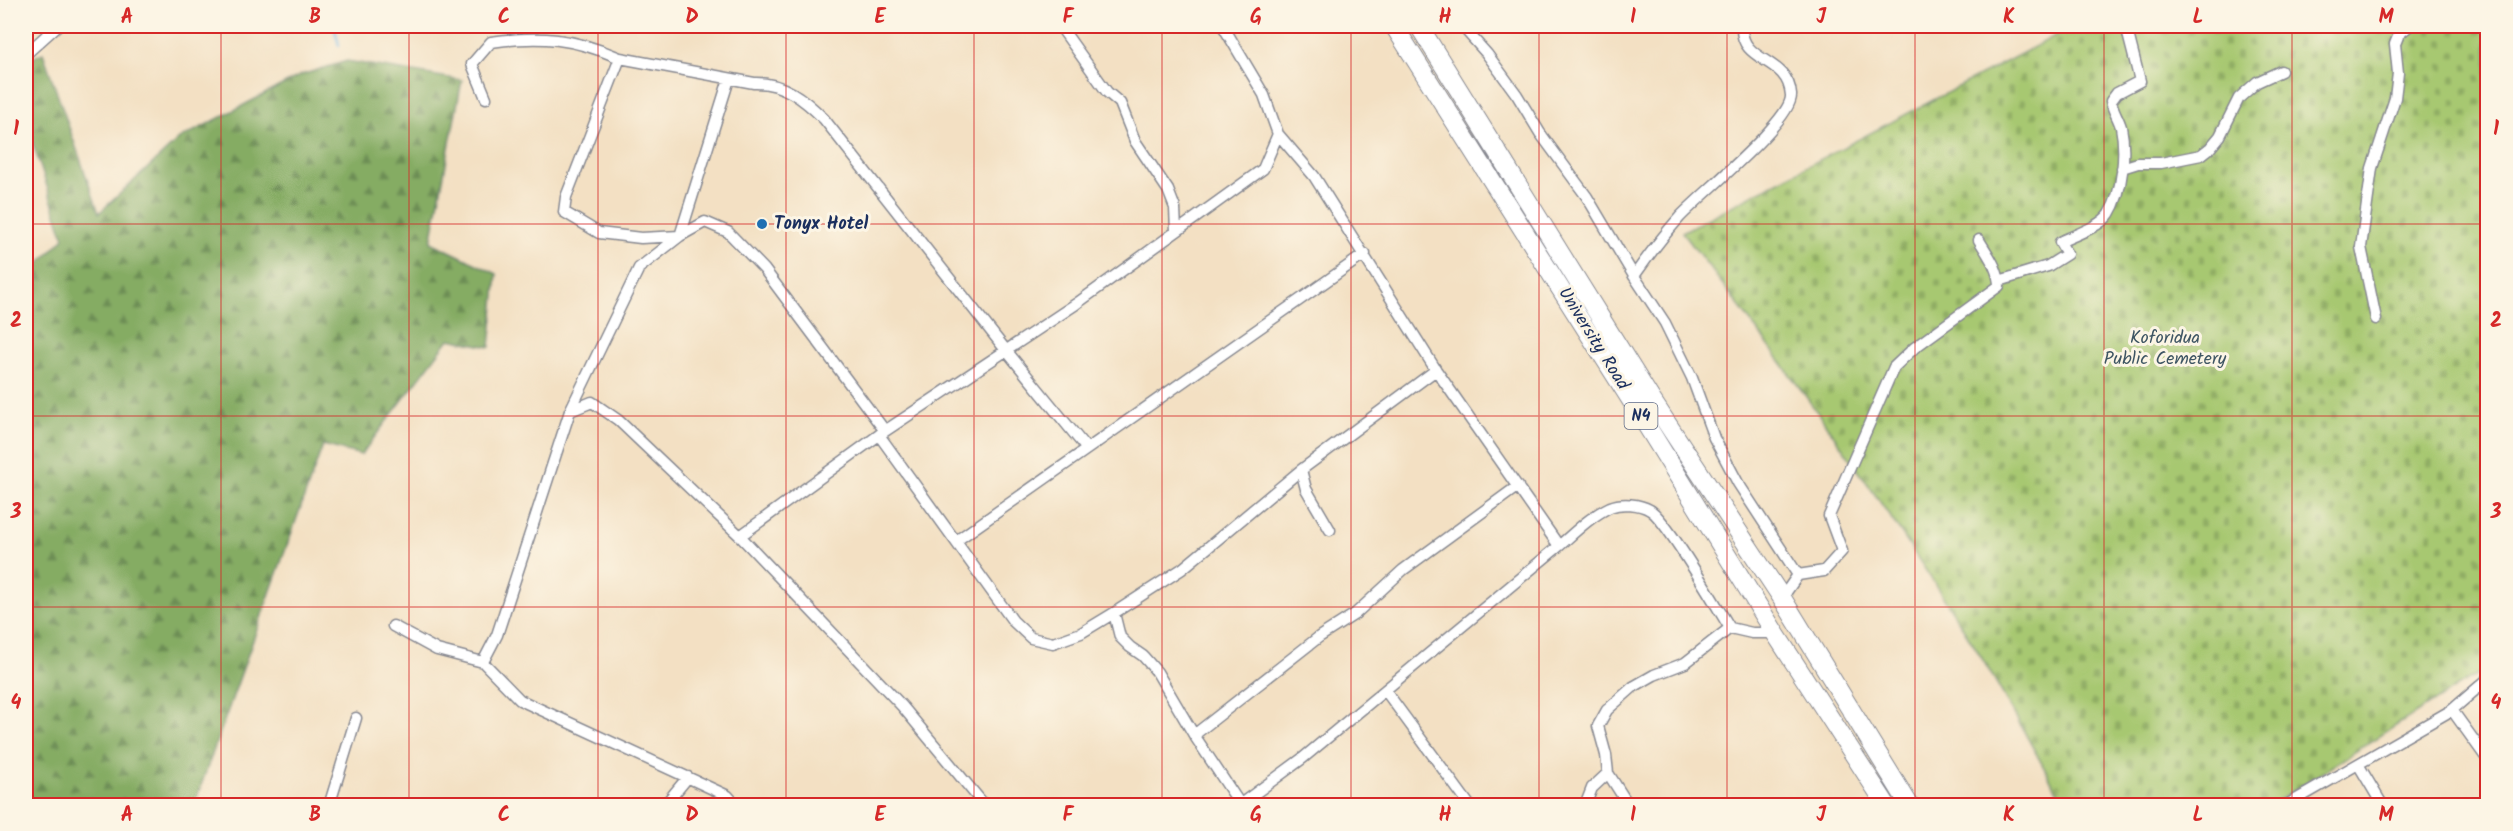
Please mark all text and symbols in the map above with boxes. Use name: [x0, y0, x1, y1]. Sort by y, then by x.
text: A: [121, 2, 133, 34]
text: B: [309, 2, 321, 34]
text: C: [498, 2, 510, 34]
text: D: [685, 2, 699, 34]
text: E: [874, 2, 886, 34]
text: F: [1063, 2, 1075, 34]
text: G: [1250, 2, 1262, 34]
text: H: [1438, 2, 1452, 34]
text: I: [1630, 2, 1636, 34]
text: J: [1816, 2, 1827, 34]
text: K: [2003, 2, 2015, 34]
text: L: [2193, 2, 2203, 34]
text: M: [2378, 2, 2394, 34]
text: 1: [13, 114, 19, 146]
text: 1: [2493, 114, 2499, 146]
place label: Tonyx Hotel: [774, 210, 869, 239]
marker: Tonyx Hotel: [755, 217, 769, 231]
street label: University Road: [1550, 282, 1637, 397]
text: 2: [10, 306, 22, 338]
text: 2: [2490, 306, 2502, 338]
park label: Koforidua Public Cemetery: [2104, 324, 2227, 374]
road number: N4: [1624, 403, 1658, 429]
text: 3: [10, 497, 22, 529]
text: 3: [2490, 497, 2502, 529]
text: 4: [11, 688, 22, 720]
text: 4: [2491, 688, 2502, 720]
text: A: [121, 800, 133, 831]
text: B: [309, 800, 321, 831]
text: C: [498, 800, 510, 831]
text: D: [685, 800, 699, 831]
text: E: [874, 800, 886, 831]
text: F: [1063, 800, 1075, 831]
text: G: [1250, 800, 1262, 831]
text: H: [1438, 800, 1452, 831]
text: I: [1630, 800, 1636, 831]
text: J: [1816, 800, 1827, 831]
text: K: [2003, 800, 2015, 831]
text: L: [2193, 800, 2203, 831]
text: M: [2378, 800, 2394, 831]

